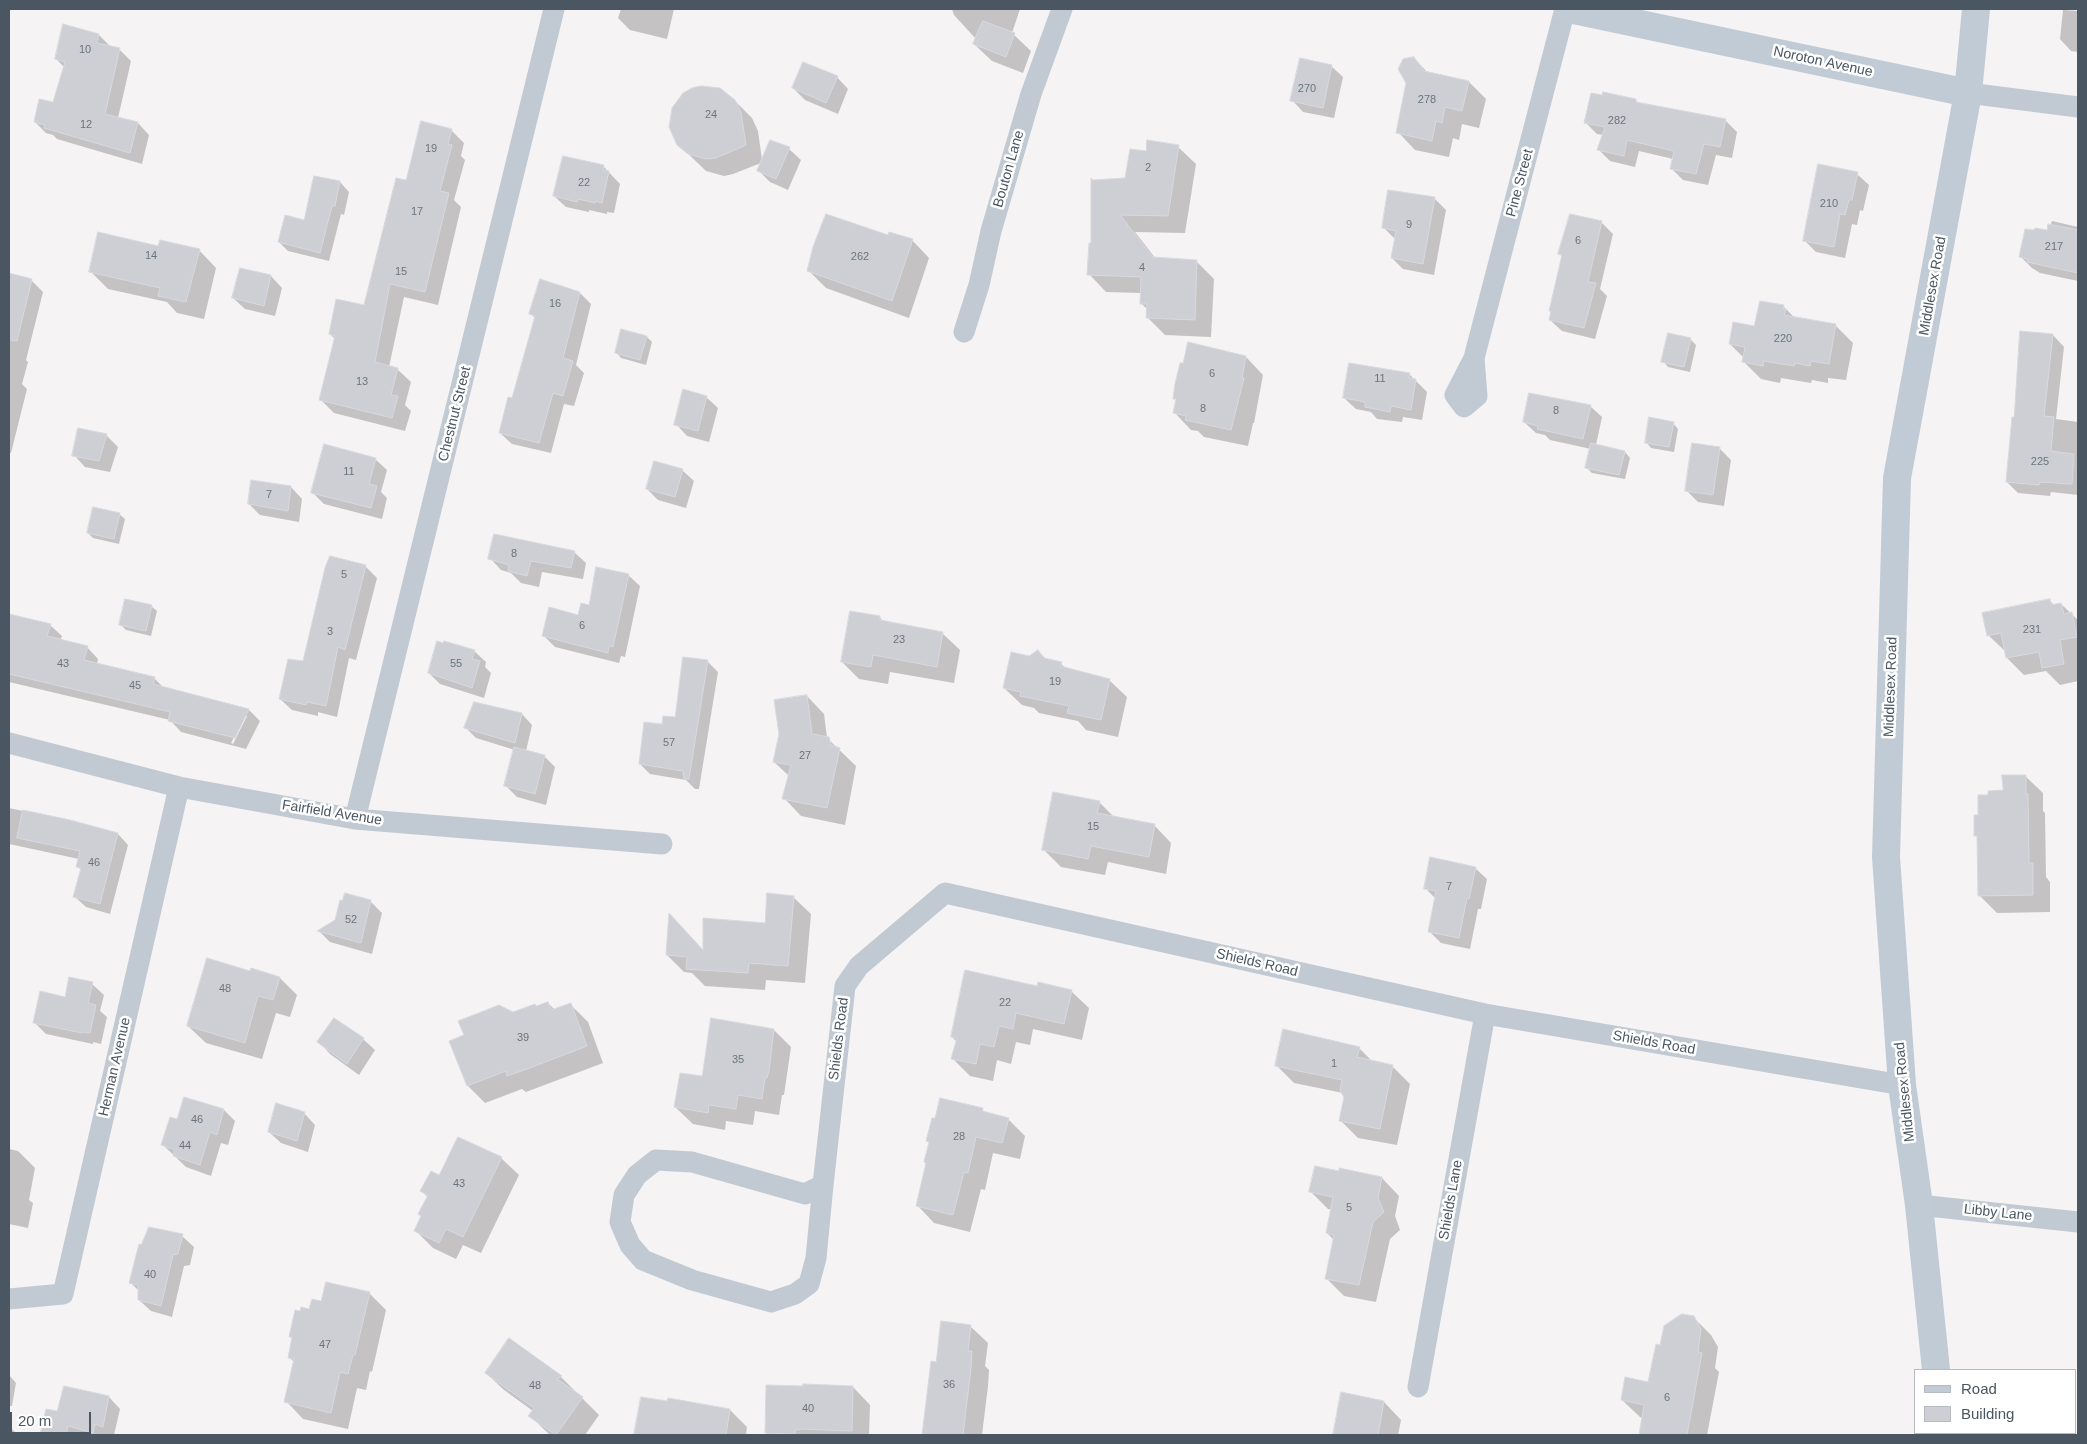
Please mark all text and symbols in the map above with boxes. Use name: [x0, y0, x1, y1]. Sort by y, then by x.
house number: 10: [79, 43, 91, 57]
street label: Noroton Avenue: [1772, 43, 1874, 81]
house number: 270: [1298, 82, 1316, 96]
house number: 278: [1418, 93, 1436, 107]
house number: 24: [705, 108, 717, 122]
house number: 282: [1608, 114, 1626, 128]
house number: 12: [80, 118, 92, 132]
street label: Bouton Lane: [990, 129, 1028, 209]
house number: 19: [425, 142, 437, 156]
street label: Pine Street: [1503, 147, 1537, 219]
house number: 2: [1145, 161, 1151, 175]
house number: 22: [578, 176, 590, 190]
house number: 210: [1820, 197, 1838, 211]
house number: 17: [411, 205, 423, 219]
house number: 9: [1406, 218, 1412, 232]
house number: 6: [1575, 234, 1581, 248]
street label: Middlesex Road: [1916, 235, 1950, 337]
house number: 217: [2045, 240, 2063, 254]
house number: 14: [145, 249, 157, 263]
house number: 262: [851, 250, 869, 264]
house number: 4: [1139, 261, 1145, 275]
house number: 15: [395, 265, 407, 279]
house number: 16: [549, 297, 561, 311]
house number: 220: [1774, 332, 1792, 346]
street label: Chestnut Street: [435, 365, 475, 463]
house number: 6: [1209, 367, 1215, 381]
house number: 11: [1374, 372, 1386, 386]
house number: 13: [356, 375, 368, 389]
house number: 8: [1200, 402, 1206, 416]
house number: 8: [1553, 404, 1559, 418]
house number: 225: [2031, 455, 2049, 469]
house number: 11: [343, 465, 355, 479]
house number: 7: [266, 488, 272, 502]
house number: 8: [511, 547, 517, 561]
house number: 5: [341, 568, 347, 582]
house number: 6: [579, 619, 585, 633]
house number: 231: [2023, 623, 2041, 637]
house number: 3: [327, 625, 333, 639]
house number: 23: [893, 633, 905, 647]
street label: Middlesex Road: [1881, 637, 1901, 737]
house number: 43: [57, 657, 69, 671]
house number: 55: [450, 657, 462, 671]
house number: 19: [1049, 675, 1061, 689]
house number: 45: [129, 679, 141, 693]
house number: 57: [663, 736, 675, 750]
house number: 27: [799, 749, 811, 763]
street label: Fairfield Avenue: [281, 797, 383, 829]
house number: 15: [1087, 820, 1099, 834]
house number: 46: [88, 856, 100, 870]
house number: 7: [1446, 880, 1452, 894]
house number: 52: [345, 913, 357, 927]
street label: Shields Road: [1215, 945, 1299, 981]
house number: 48: [219, 982, 231, 996]
house number: 22: [999, 996, 1011, 1010]
street label: Shields Road: [826, 997, 852, 1081]
street label: Herman Avenue: [95, 1016, 135, 1118]
street label: Shields Road: [1612, 1027, 1696, 1059]
house number: 39: [517, 1031, 529, 1045]
street label: Middlesex Road: [1891, 1041, 1919, 1143]
house number: 35: [732, 1053, 744, 1067]
house number: 1: [1331, 1057, 1337, 1071]
house number: 46: [191, 1113, 203, 1127]
house number: 28: [953, 1130, 965, 1144]
house number: 44: [179, 1139, 191, 1153]
street label: Shields Lane: [1436, 1159, 1466, 1241]
house number: 43: [453, 1177, 465, 1191]
house number: 5: [1346, 1201, 1352, 1215]
street label: Libby Lane: [1963, 1201, 2033, 1225]
house number: 40: [144, 1268, 156, 1282]
house number: 47: [319, 1338, 331, 1352]
legend: [1914, 1369, 2077, 1434]
house number: 36: [943, 1378, 955, 1392]
house number: 48: [529, 1379, 541, 1393]
text: Road: [1961, 1380, 1997, 1397]
house number: 6: [1664, 1391, 1670, 1405]
scale bar: [12, 1402, 94, 1434]
house number: 40: [802, 1402, 814, 1416]
text: Building: [1961, 1405, 2014, 1422]
text: 20 m: [18, 1412, 51, 1429]

